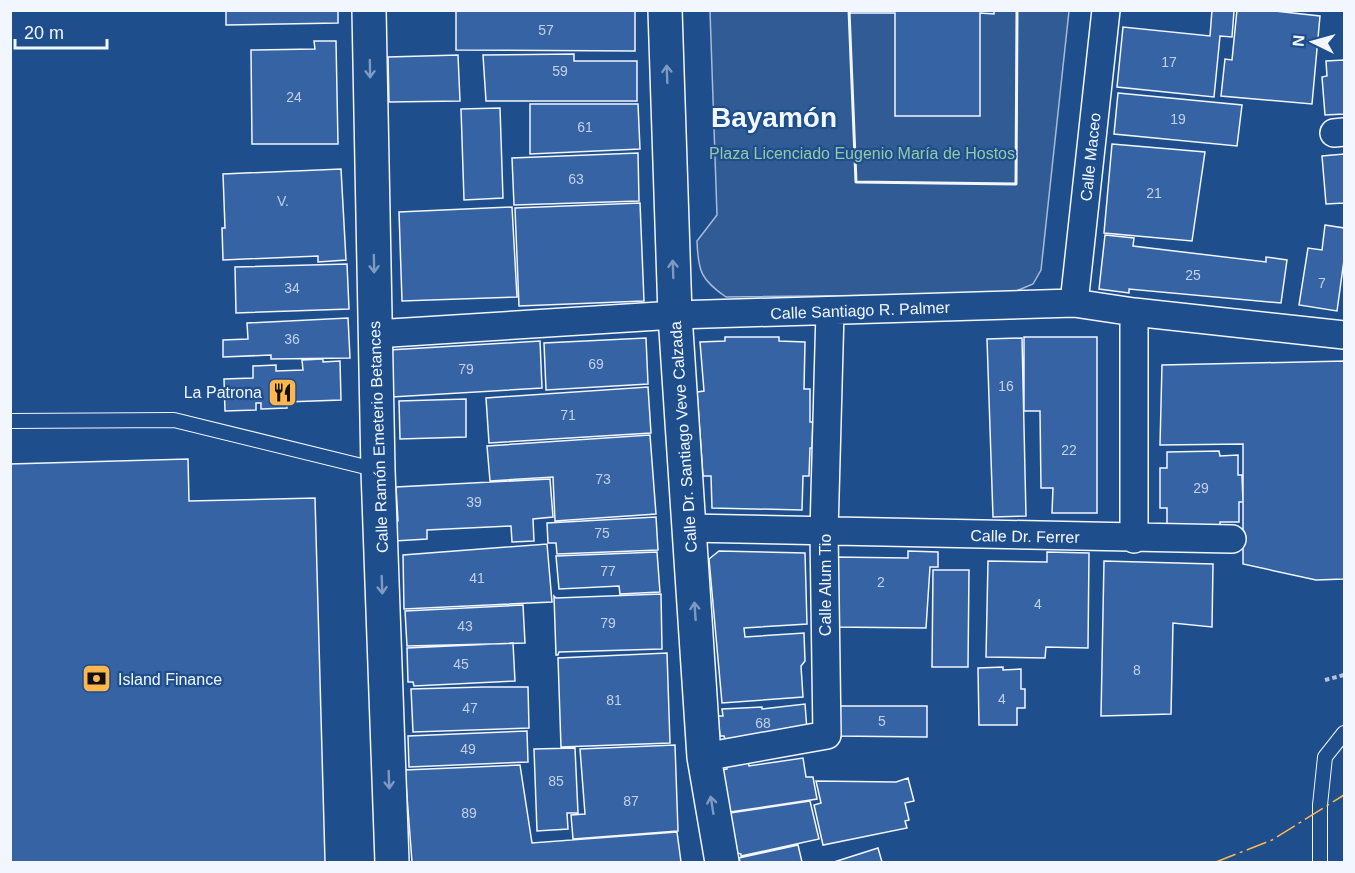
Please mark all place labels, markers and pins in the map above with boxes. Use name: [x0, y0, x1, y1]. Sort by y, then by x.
restaurant icon: La Patrona: [267, 376, 299, 408]
place label: La Patrona: [184, 384, 262, 401]
bank icon: Island Finance: [81, 663, 113, 695]
place label: Island Finance: [118, 671, 222, 688]

